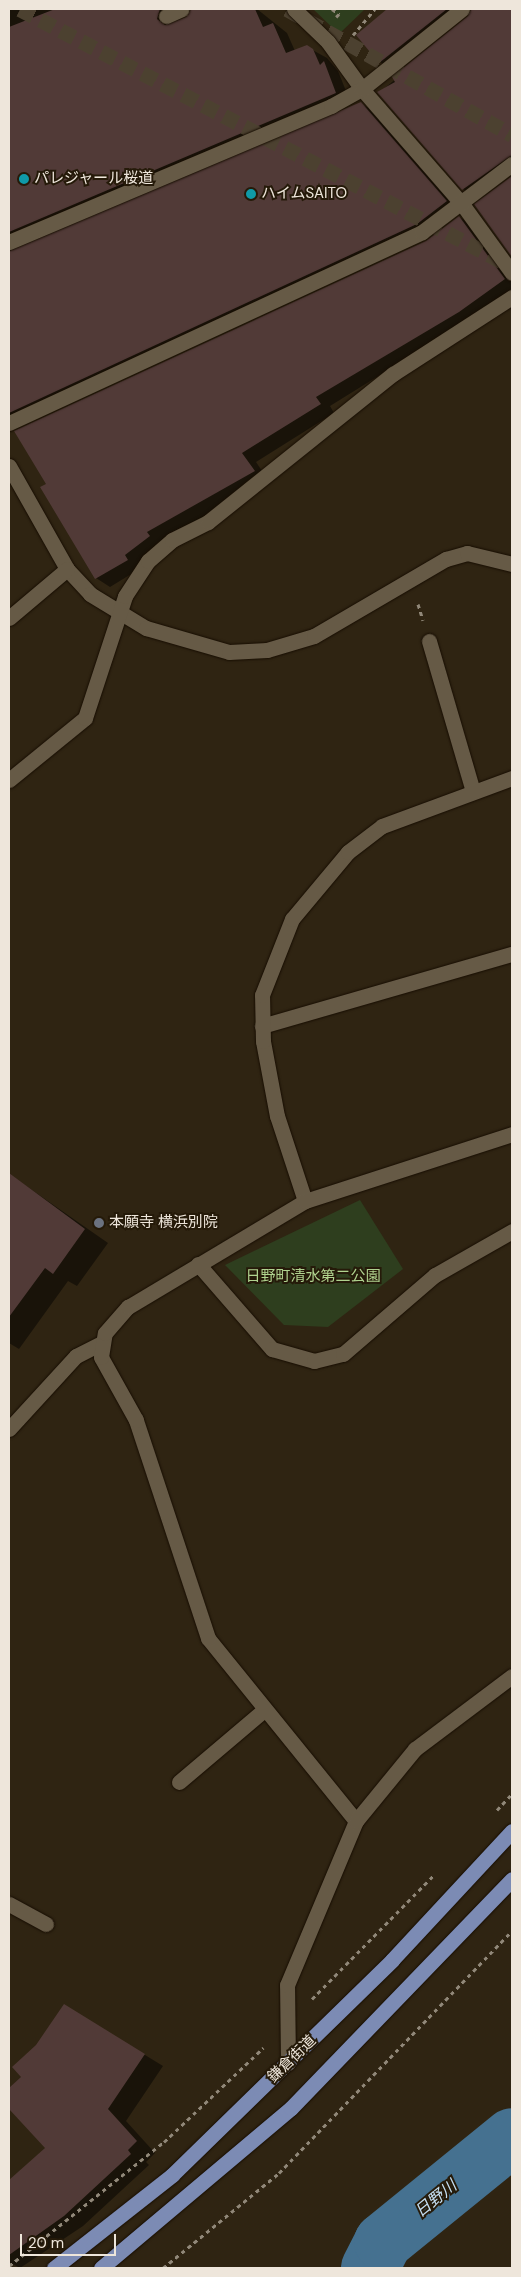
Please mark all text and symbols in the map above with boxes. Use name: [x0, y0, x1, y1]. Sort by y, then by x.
place label: パレジャール桜道: [34, 170, 154, 188]
marker: パレジャール桜道: [18, 173, 30, 185]
place label: ハイムSAITO: [261, 185, 348, 203]
marker: ハイムSAITO: [245, 188, 257, 200]
place label: 本願寺 横浜別院: [109, 1214, 218, 1232]
marker: 本願寺 横浜別院: [93, 1217, 105, 1229]
park label: 日野町清水第二公園: [246, 1268, 380, 1286]
street label: 鎌倉街道: [264, 2032, 320, 2086]
water label: 日野川: [411, 2176, 461, 2222]
scale bar: [22, 2224, 119, 2256]
text: 20 m: [28, 2233, 64, 2253]

